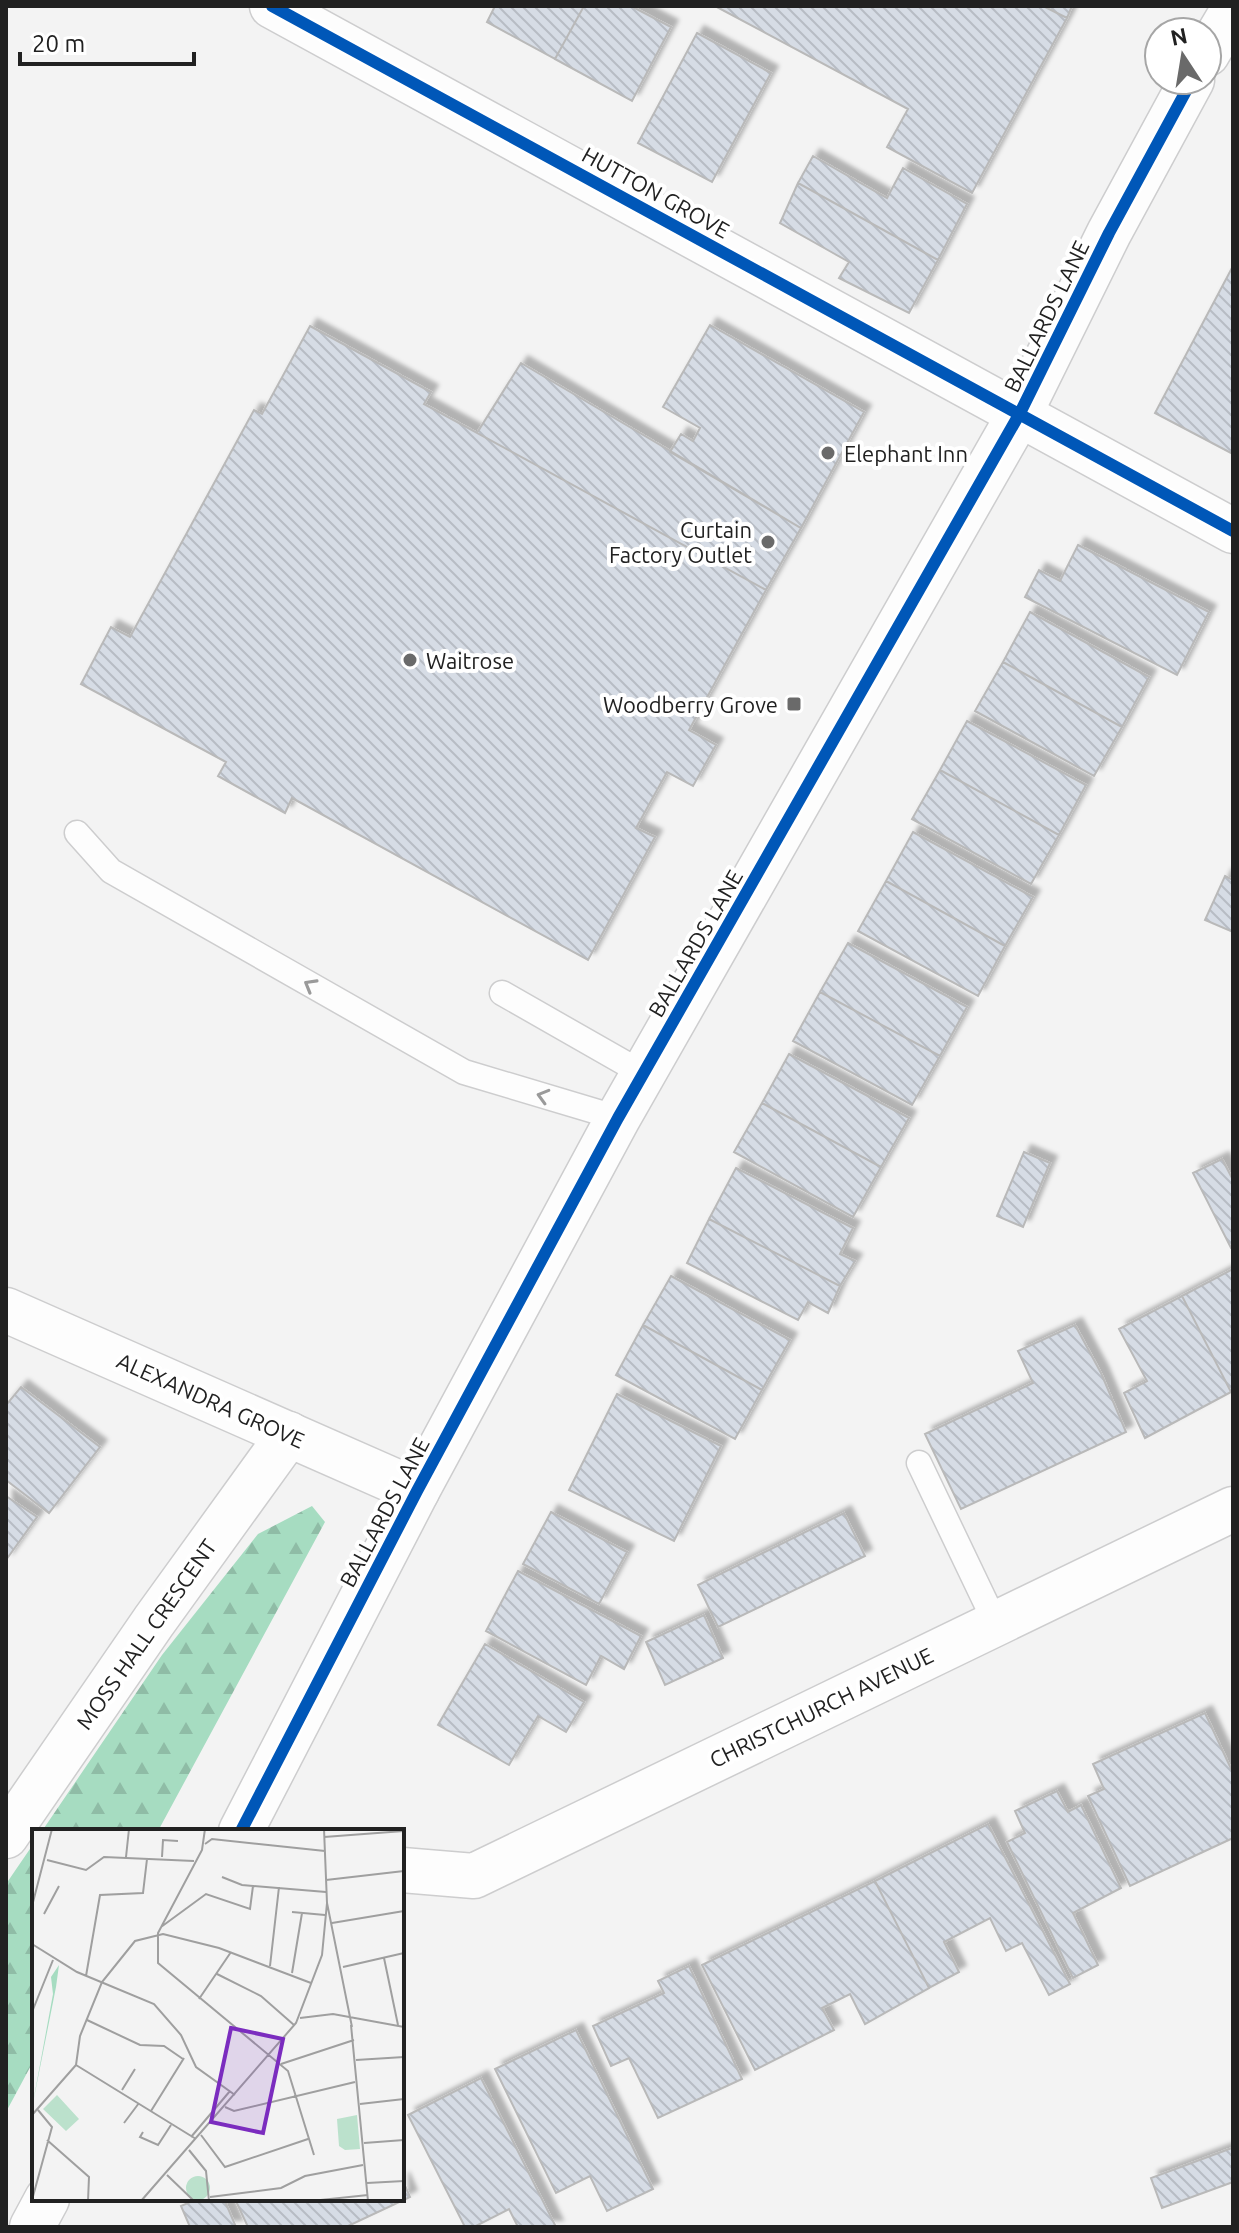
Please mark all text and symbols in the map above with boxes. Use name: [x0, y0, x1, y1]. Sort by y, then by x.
scale bar: [20, 16, 194, 66]
north arrow: [1143, 16, 1223, 96]
text: N: [1168, 22, 1189, 50]
text: 20 m: [32, 30, 85, 57]
street label: HUTTON GROVE: [578, 141, 734, 243]
street label: BALLARDS LANE: [998, 236, 1094, 396]
place label: Elephant Inn: [844, 441, 968, 466]
marker: Elephant Inn: [819, 444, 837, 462]
place label: Curtain Factory Outlet: [609, 517, 752, 567]
marker: Curtain Factory Outlet: [759, 533, 777, 551]
place label: Waitrose: [426, 648, 514, 673]
marker: Waitrose: [401, 651, 419, 669]
place label: Woodberry Grove: [603, 692, 778, 717]
marker: Woodberry Grove: [785, 695, 803, 713]
street label: BALLARDS LANE: [643, 865, 747, 1021]
one-way arrow: [304, 979, 319, 995]
one-way arrow: [537, 1089, 551, 1105]
street label: ALEXANDRA GROVE: [113, 1347, 309, 1453]
street label: BALLARDS LANE: [334, 1433, 434, 1591]
street label: MOSS HALL CRESCENT: [71, 1534, 221, 1734]
street label: CHRISTCHURCH AVENUE: [705, 1642, 937, 1772]
inset map: [32, 1829, 404, 2201]

